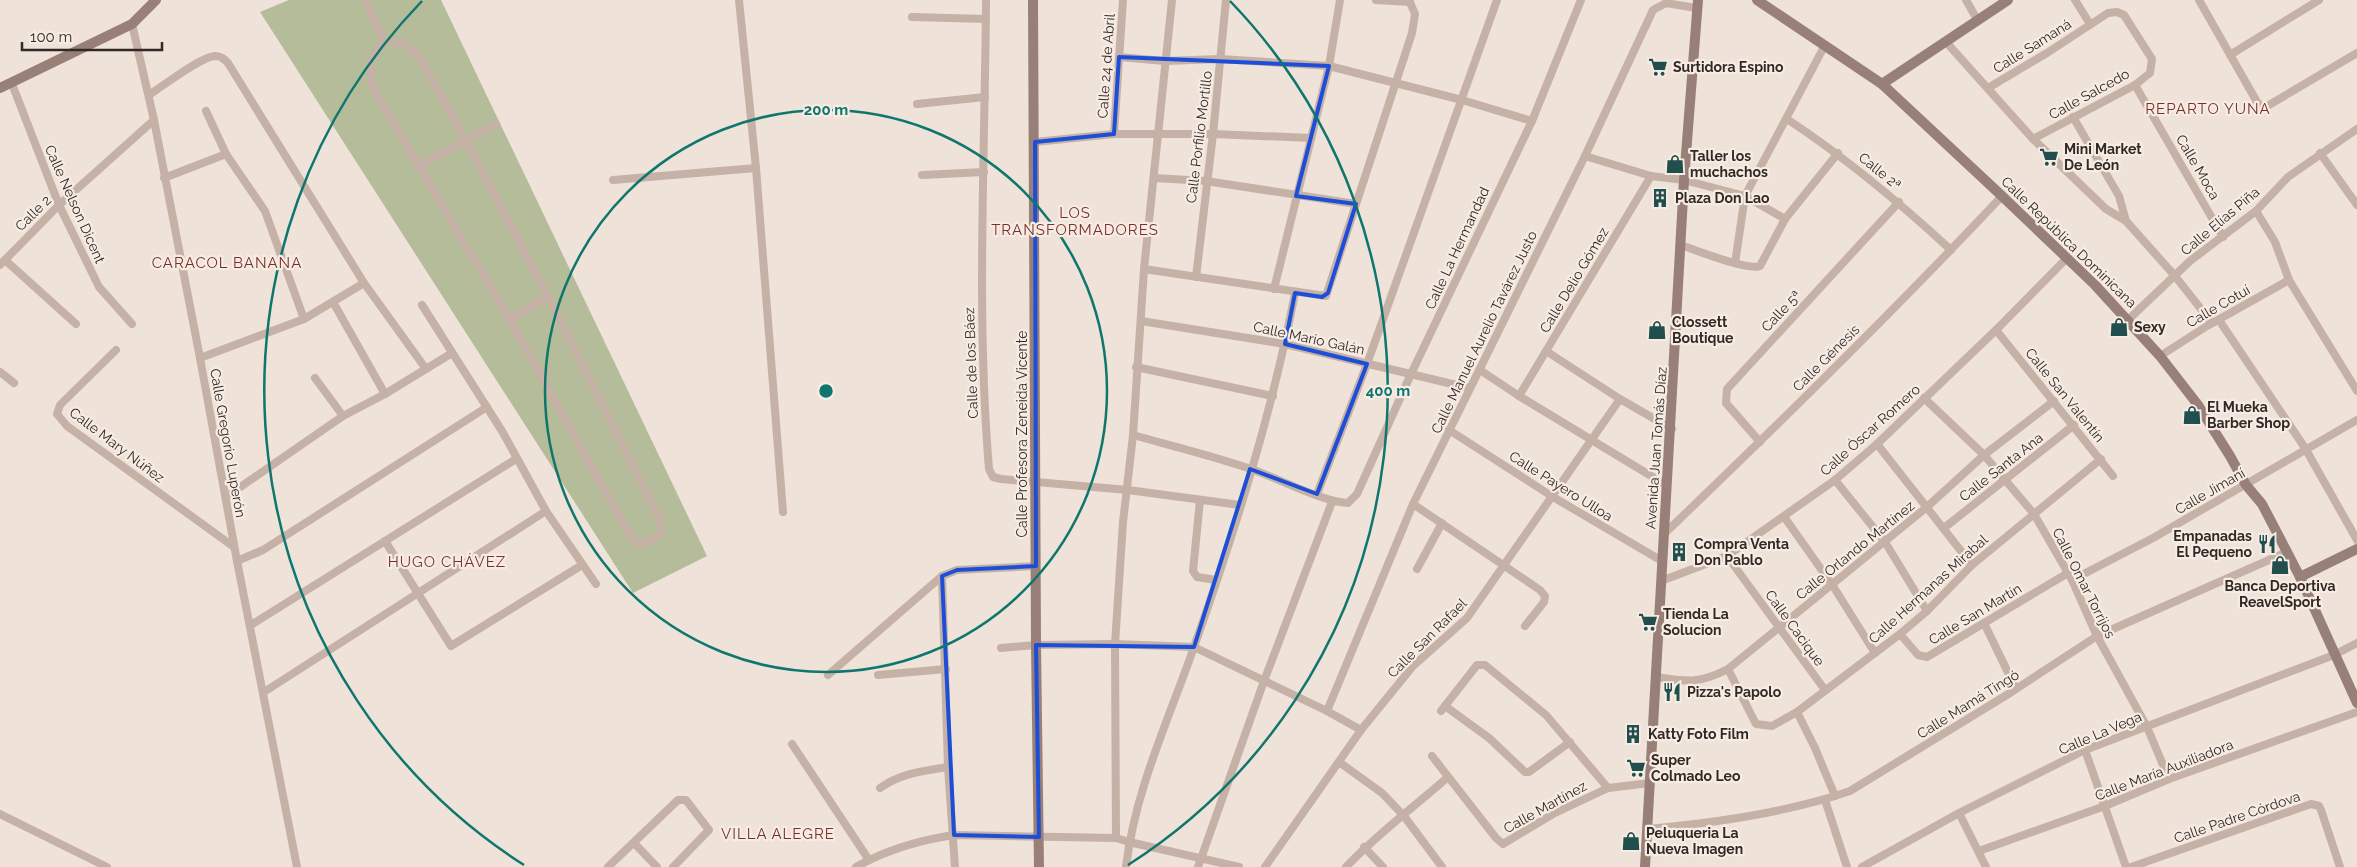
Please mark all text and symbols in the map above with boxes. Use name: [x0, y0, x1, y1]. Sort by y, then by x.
street label: Calle 24 de Abril: [1094, 13, 1118, 119]
street label: Calle Samaná: [1990, 16, 2074, 76]
scale bar: [22, 20, 162, 52]
text: 100 m: [30, 28, 72, 46]
supermarket icon: Surtidora Espino: [1647, 56, 1669, 78]
place label: Surtidora Espino: [1673, 59, 1784, 75]
street label: Calle Salcedo: [2046, 65, 2132, 123]
street label: Calle Porfilio Mortillo: [1183, 70, 1215, 204]
district label: REPARTO YUNA: [2145, 100, 2271, 118]
text: 200 m: [804, 101, 848, 119]
street label: Calle Moca: [2173, 132, 2223, 202]
place label: Mini Market De León: [2064, 141, 2142, 173]
street label: Calle Nelson Dicent: [42, 142, 108, 266]
supermarket icon: Mini Market De León: [2038, 146, 2060, 168]
place label: Taller los muchachos: [1690, 148, 1768, 180]
street label: Calle 2ª: [1856, 149, 1904, 193]
shop icon: Taller los muchachos: [1664, 153, 1686, 175]
street label: Calle República Dominicana: [1998, 173, 2140, 311]
street label: Calle La Hermandad: [1422, 184, 1492, 312]
street label: Calle Elías Piña: [2177, 184, 2263, 258]
building icon: Plaza Don Lao: [1649, 187, 1671, 209]
place label: Plaza Don Lao: [1675, 190, 1770, 206]
street label: Calle 2: [12, 192, 54, 234]
district label: LOS TRANSFORMADORES: [991, 204, 1159, 239]
street label: Calle Delio Gómez: [1536, 224, 1612, 335]
street label: Calle Manuel Aurelio Tavárez Justo: [1428, 228, 1540, 436]
district label: CARACOL BANANA: [152, 254, 302, 272]
street label: Calle Cotuí: [2183, 281, 2253, 331]
street label: Calle 5ª: [1758, 287, 1804, 335]
street label: Calle de los Báez: [961, 307, 981, 419]
place label: Clossett Boutique: [1672, 314, 1734, 346]
shop icon: Sexy: [2108, 316, 2130, 338]
street label: Calle Mario Galán: [1252, 318, 1366, 358]
shop icon: Clossett Boutique: [1646, 319, 1668, 341]
place label: Sexy: [2134, 319, 2166, 335]
street label: Calle Génesis: [1789, 321, 1863, 395]
street label: Calle Profesora Zeneida Vicente: [1014, 331, 1030, 537]
street label: Calle San Valentín: [2022, 345, 2108, 445]
street label: Avenida Juan Tomás Díaz: [1642, 366, 1670, 530]
street label: Calle Gregorio Luperón: [207, 367, 249, 519]
street label: Calle Óscar Romero: [1816, 380, 1923, 479]
centre of rings: [817, 382, 835, 400]
text: 400 m: [1366, 382, 1410, 400]
place label: El Mueka Barber Shop: [2207, 399, 2290, 431]
street label: Calle Mary Núñez: [66, 404, 168, 486]
shop icon: El Mueka Barber Shop: [2181, 404, 2203, 426]
street label: Calle Santa Ana: [1956, 429, 2046, 505]
street label: Calle Payero Ulloa: [1506, 448, 1616, 524]
street label: Calle Jimaní: [2172, 464, 2248, 517]
street label: Calle Orlando Martínez: [1792, 497, 1918, 603]
street label: Calle Omar Torrijos: [2049, 525, 2119, 641]
place label: Empanadas El Pequeno: [2173, 528, 2253, 560]
street label: Calle Hermanas Mirabal: [1865, 531, 1991, 647]
restaurant icon: Empanadas El Pequeno: [2256, 533, 2278, 555]
place label: Compra Venta Don Pablo: [1694, 536, 1789, 568]
building icon: Compra Venta Don Pablo: [1668, 541, 1690, 563]
district label: HUGO CHÁVEZ: [388, 553, 506, 571]
shop icon: Banca Deportiva ReavelSport: [2269, 554, 2291, 576]
place label: Banca Deportiva ReavelSport: [2225, 578, 2335, 610]
street label: Calle San Martín: [1926, 580, 2024, 648]
street label: Calle Cacique: [1762, 587, 1828, 669]
street label: Calle San Rafael: [1384, 595, 1470, 681]
place label: Tienda La Solucion: [1663, 606, 1729, 638]
supermarket icon: Tienda La Solucion: [1637, 611, 1659, 633]
street label: Calle Mamá Tingó: [1914, 666, 2022, 742]
restaurant icon: Pizza's Papolo: [1661, 681, 1683, 703]
place label: Pizza's Papolo: [1687, 684, 1782, 700]
street label: Calle La Vega: [2056, 708, 2144, 758]
building icon: Katty Foto Film: [1622, 723, 1644, 745]
place label: Katty Foto Film: [1648, 726, 1749, 742]
street label: Calle María Auxiliadora: [2093, 736, 2235, 804]
place label: Super Colmado Leo: [1651, 752, 1741, 784]
supermarket icon: Super Colmado Leo: [1625, 757, 1647, 779]
street label: Calle Martínez: [1501, 778, 1589, 836]
street label: Calle Padre Córdova: [2172, 788, 2302, 846]
district label: VILLA ALEGRE: [721, 825, 835, 843]
place label: Peluqueria La Nueva Imagen: [1646, 825, 1743, 857]
shop icon: Peluqueria La Nueva Imagen: [1620, 830, 1642, 852]

